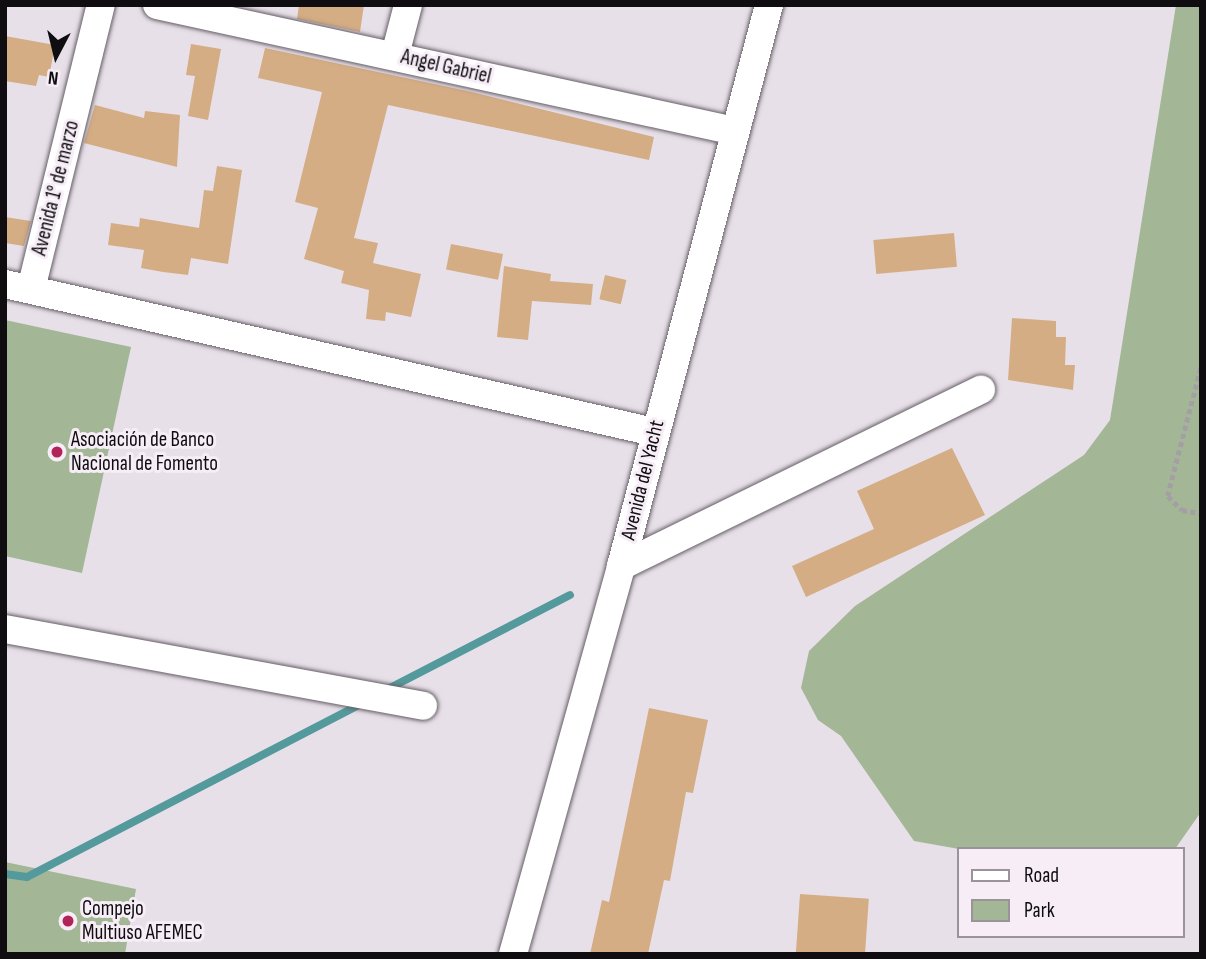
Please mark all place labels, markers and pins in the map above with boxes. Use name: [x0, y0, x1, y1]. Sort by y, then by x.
place label: Asociación de Banco Nacional de Fomento: [71, 427, 218, 477]
marker: Asociación de Banco Nacional de Fomento: [49, 444, 65, 460]
place label: Compejo Multiuso AFEMEC: [82, 896, 203, 946]
marker: Compejo Multiuso AFEMEC: [60, 913, 76, 929]

